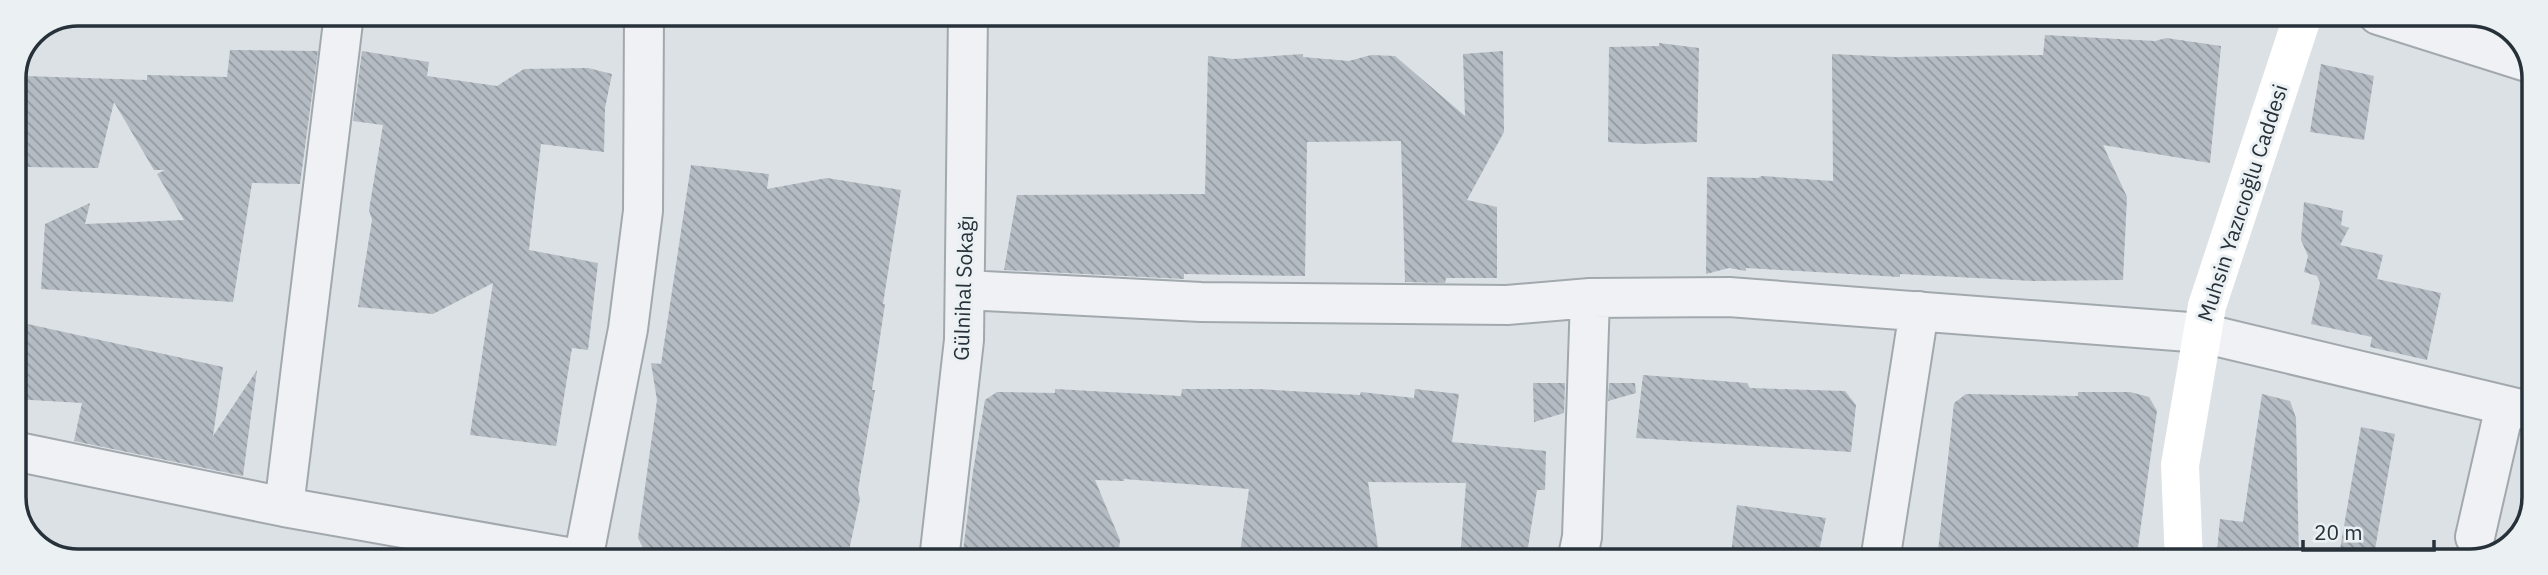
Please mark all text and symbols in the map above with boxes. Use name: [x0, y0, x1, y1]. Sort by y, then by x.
street label: Muhsin Yazıcıoğlu Caddesi: [2190, 81, 2294, 325]
street label: Gülnihal Sokağı: [946, 215, 980, 361]
scale bar: [2303, 508, 2434, 552]
text: 20 m: [2314, 518, 2363, 546]

